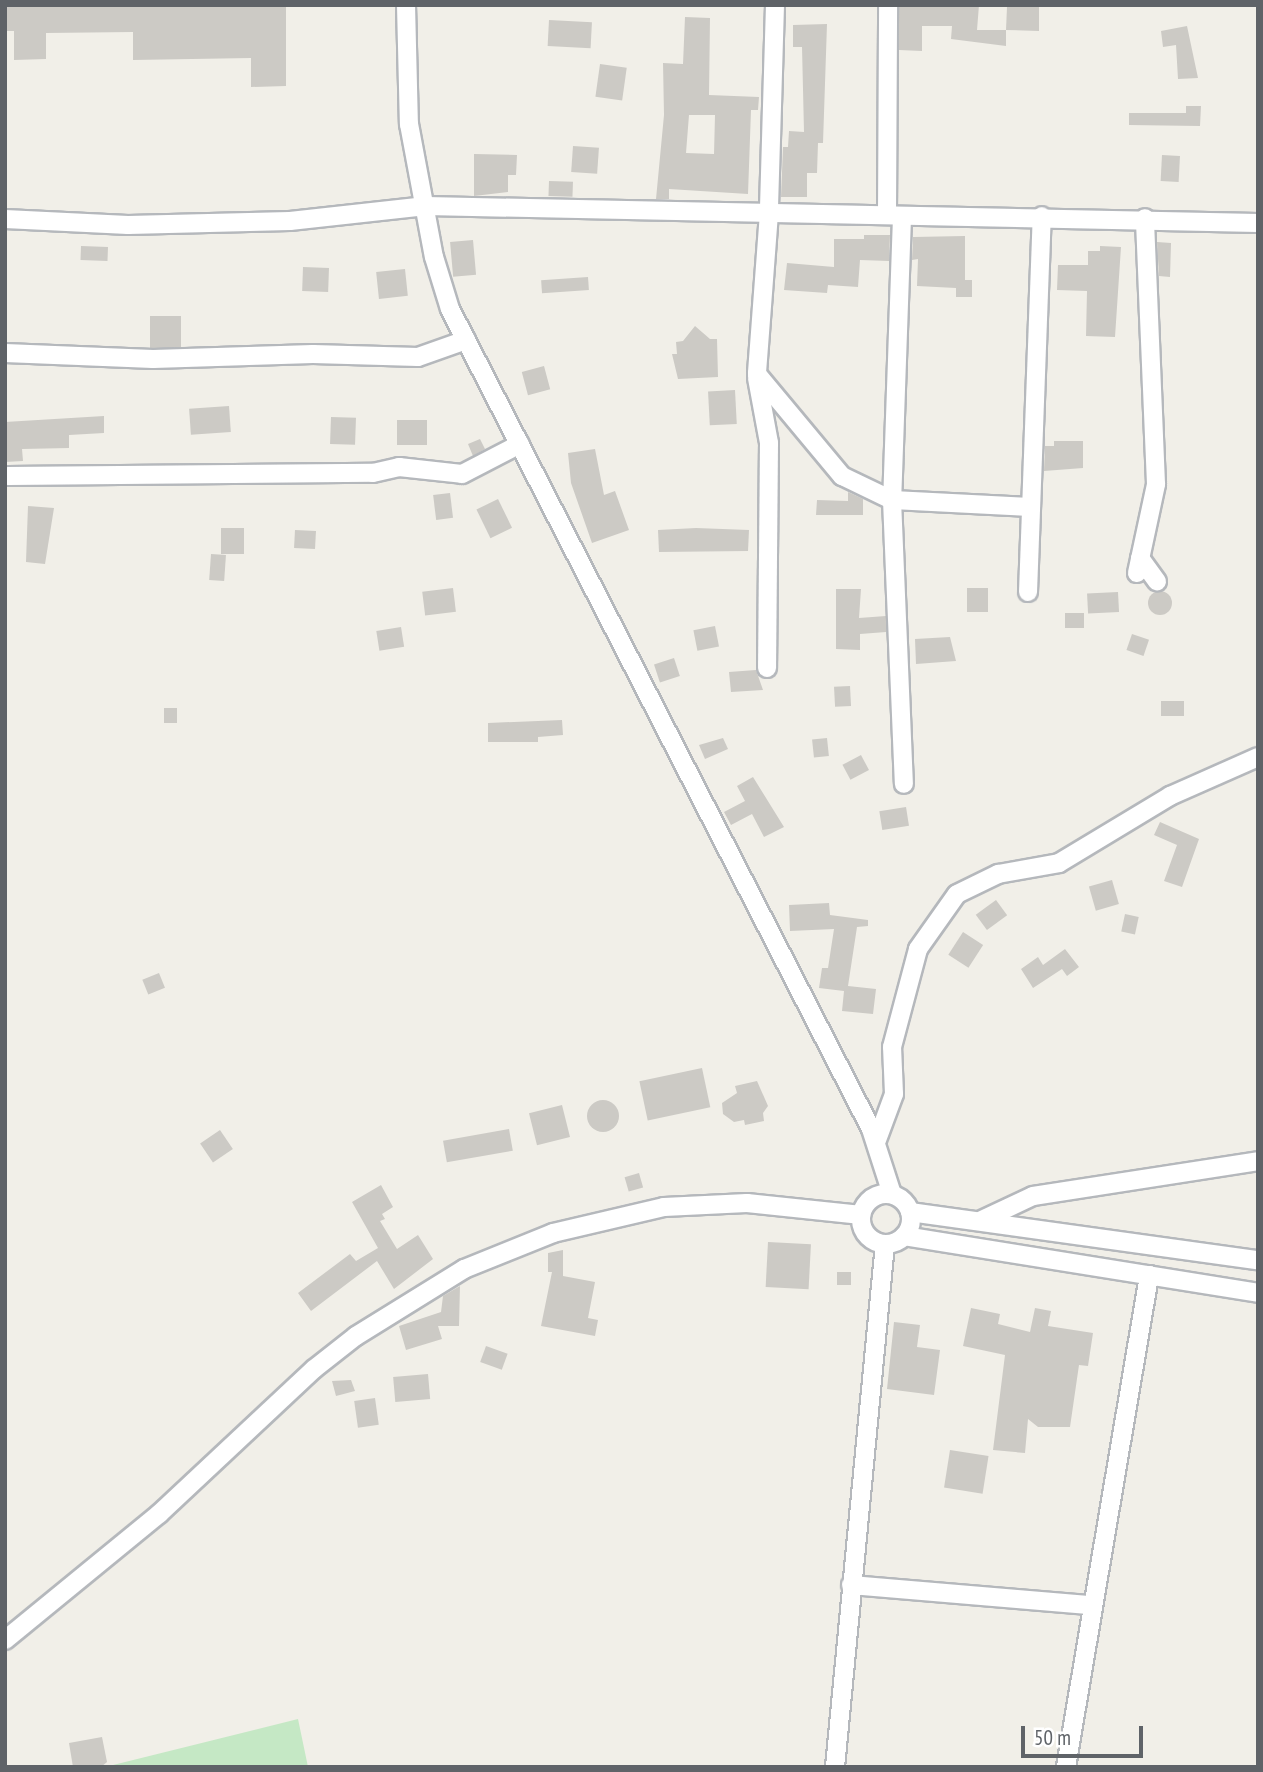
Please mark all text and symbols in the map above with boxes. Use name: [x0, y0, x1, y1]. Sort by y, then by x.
scale bar: [1025, 1712, 1148, 1756]
text: 50 m: [1034, 1724, 1071, 1751]

